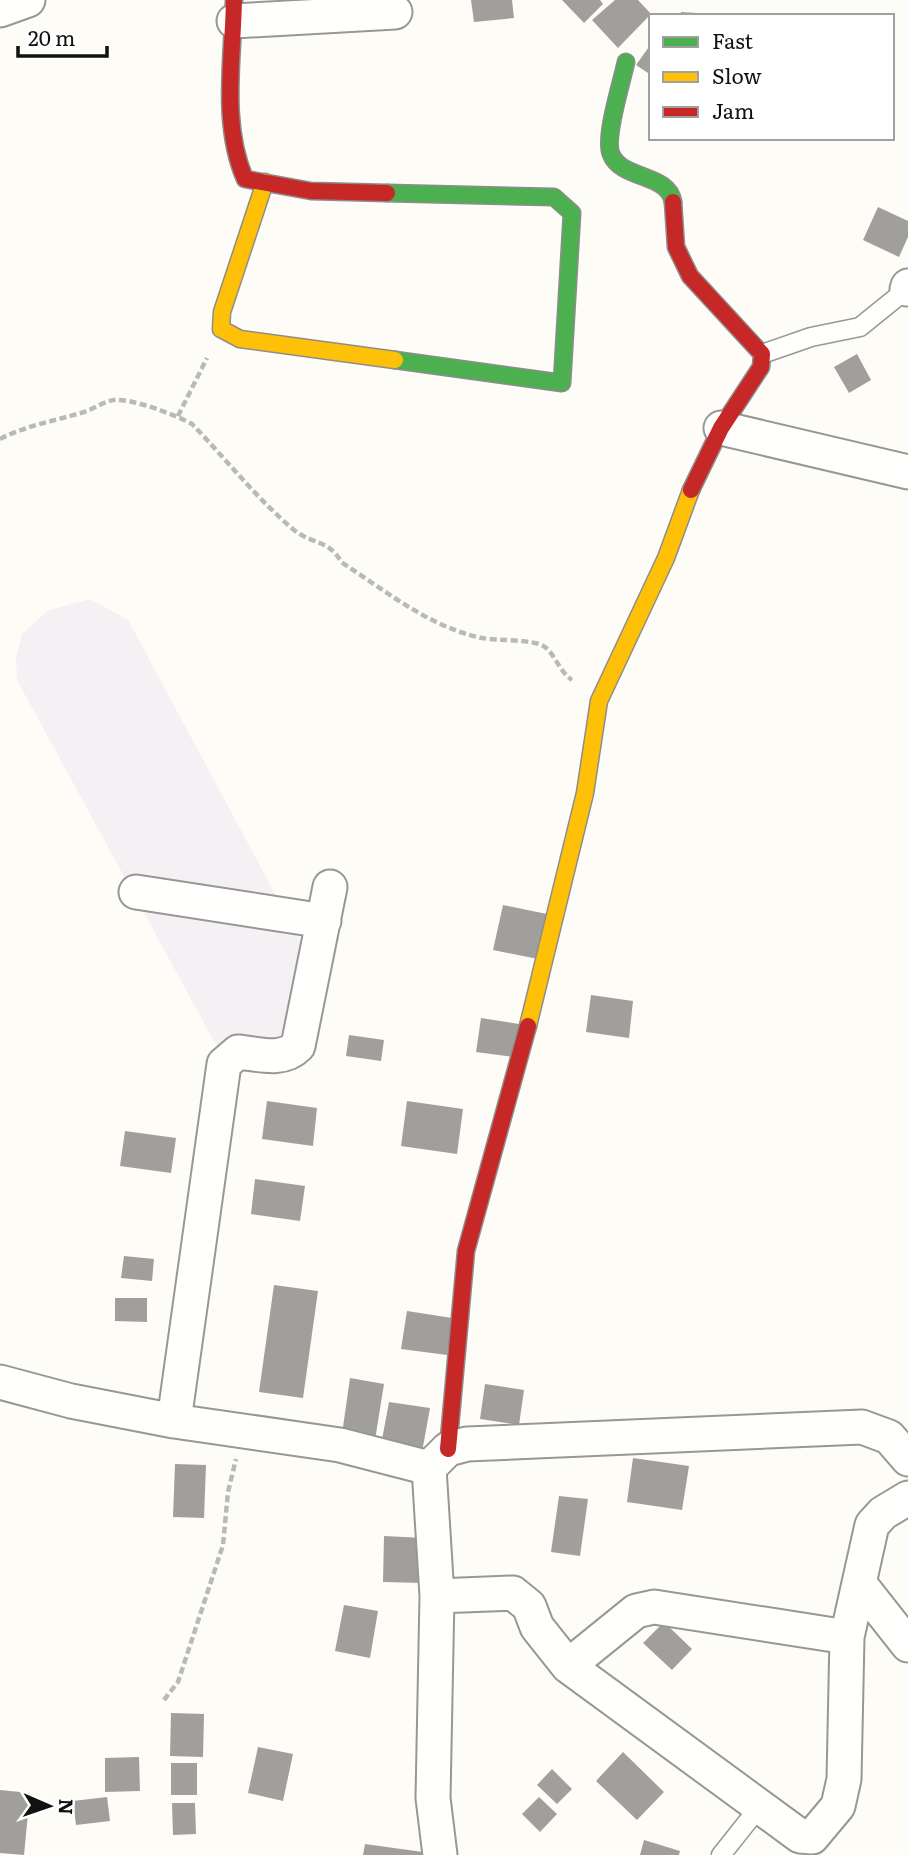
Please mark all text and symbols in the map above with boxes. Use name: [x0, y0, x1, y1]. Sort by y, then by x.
scale bar: [18, 14, 107, 58]
legend: [649, 14, 894, 140]
text: 20 m: [28, 21, 75, 52]
text: Fast: [712, 24, 753, 55]
text: Slow: [712, 59, 762, 90]
text: Jam: [712, 94, 754, 125]
north arrow: [14, 1771, 84, 1841]
text: N: [53, 1798, 81, 1815]

